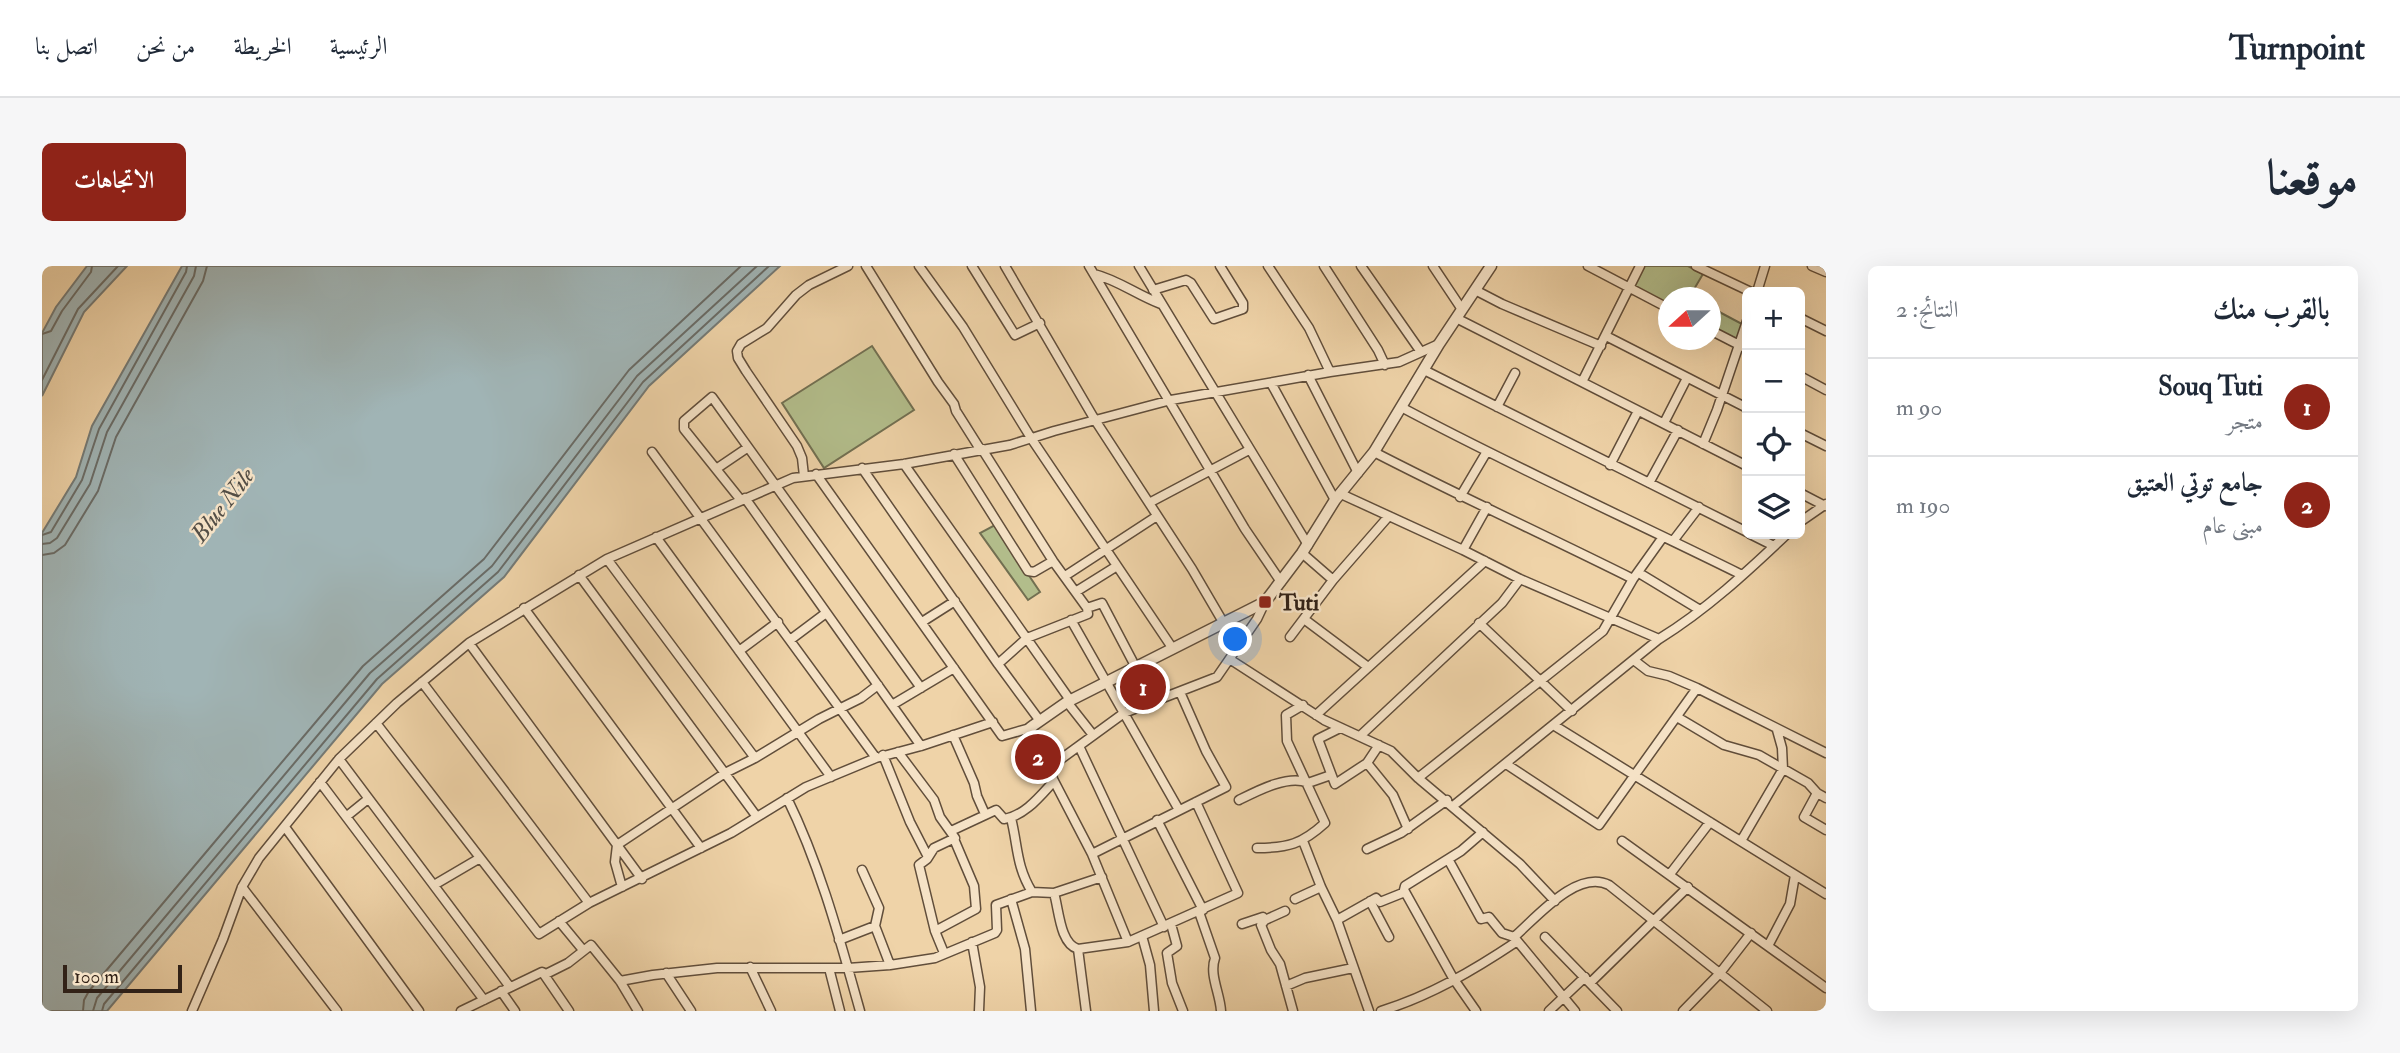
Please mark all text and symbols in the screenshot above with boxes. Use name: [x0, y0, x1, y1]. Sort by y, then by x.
text: Turnpoint: [2229, 28, 2365, 69]
text: اتصل بنا: [35, 31, 98, 62]
text: من نحن: [136, 31, 195, 62]
text: الخريطة: [233, 31, 292, 62]
text: الرئيسية: [330, 31, 387, 62]
button: الاتجاهات: [42, 143, 186, 221]
text: موقعنا: [2266, 148, 2358, 209]
north arrow: [1658, 287, 1721, 350]
map controls: [1742, 287, 1805, 539]
button: +: [1742, 287, 1805, 350]
text: بالقرب منك: [2213, 291, 2330, 328]
text: النتائج: 2: [1896, 295, 1959, 324]
button: −: [1742, 350, 1805, 413]
text: Souq Tuti: [2158, 371, 2263, 403]
text: 90 m: [1896, 393, 1942, 422]
text: 1: [2303, 393, 2311, 422]
text: متجر: [2227, 407, 2263, 436]
button: locate: [1742, 413, 1805, 476]
water label: Blue Nile: [184, 461, 262, 549]
text: جامع توتي العتيق: [2126, 467, 2263, 499]
button: layers: [1742, 476, 1805, 539]
text: 190 m: [1896, 491, 1950, 520]
text: 2: [2301, 491, 2313, 520]
text: مبنى عام: [2202, 511, 2263, 540]
place label: Tuti: [1278, 588, 1319, 617]
marker: Tuti: [1257, 594, 1273, 610]
your location: [1218, 622, 1252, 656]
pin: 1: [1120, 661, 1166, 713]
pin: 2: [1015, 731, 1061, 783]
scale bar: [63, 962, 182, 994]
text: 100 m: [74, 965, 119, 989]

